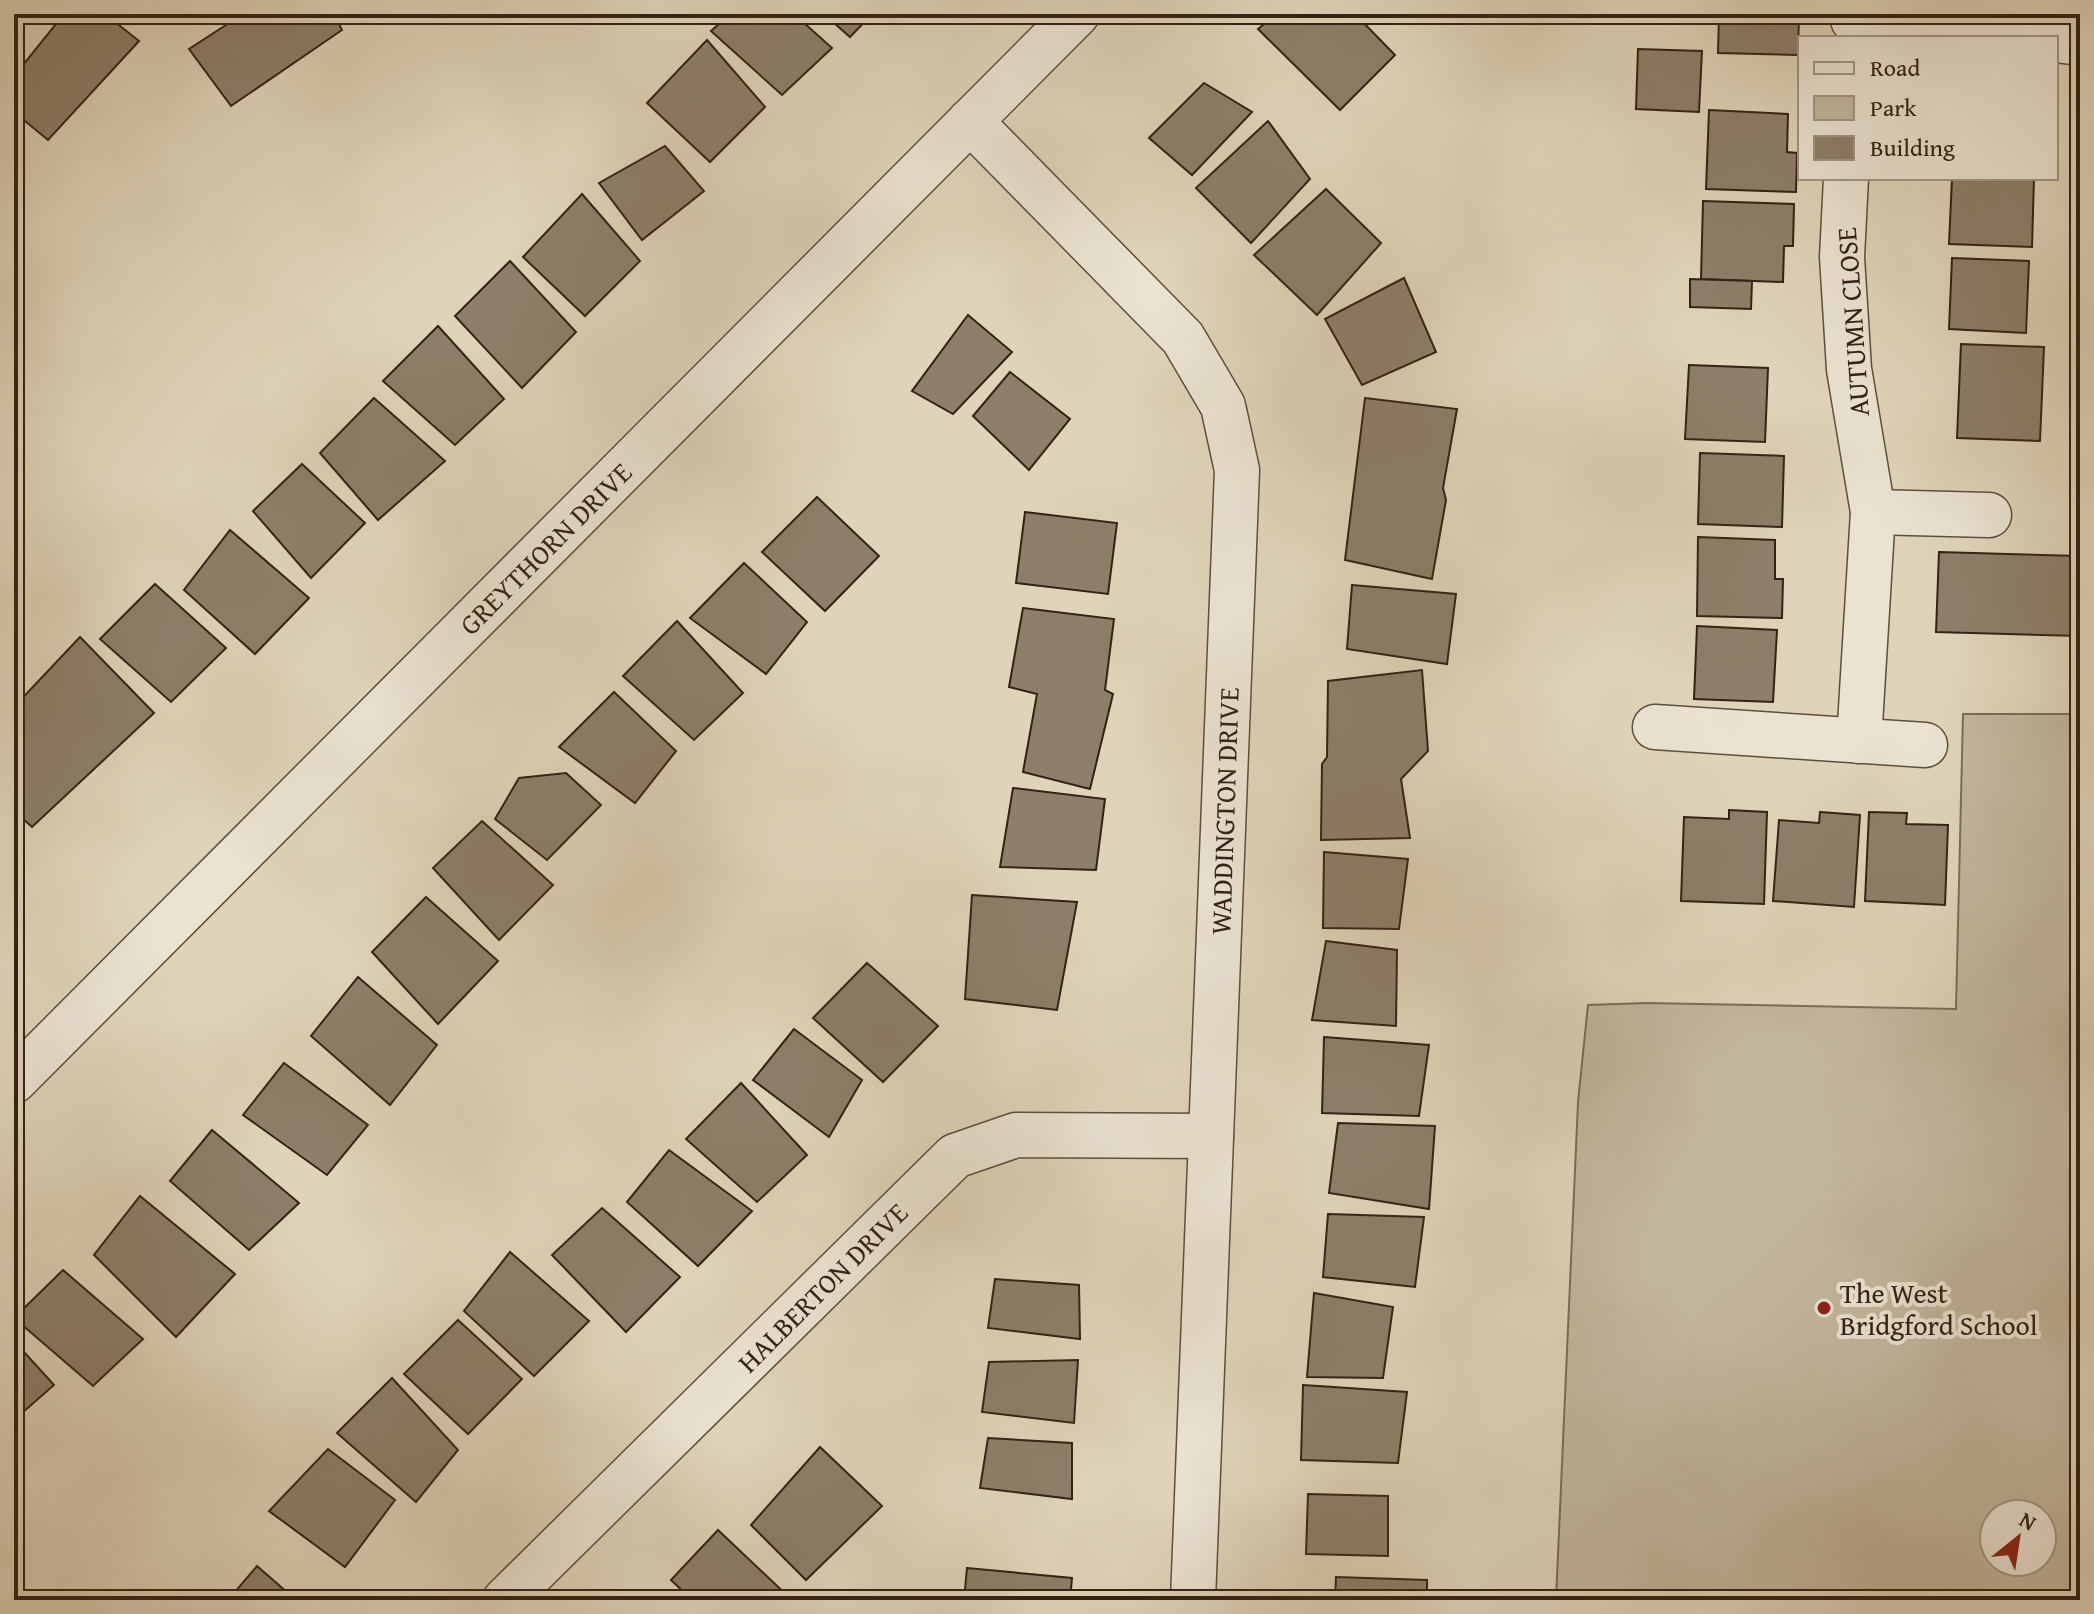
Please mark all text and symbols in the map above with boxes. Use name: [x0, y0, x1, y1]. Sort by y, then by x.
legend: [1798, 36, 2058, 180]
text: Road: [1870, 50, 1920, 85]
text: Park: [1870, 90, 1917, 125]
text: Building: [1870, 130, 1955, 165]
street label: AUTUMN CLOSE: [1825, 226, 1879, 418]
street label: GREYTHORN DRIVE: [449, 452, 641, 644]
street label: WADDINGTON DRIVE: [1199, 687, 1249, 935]
street label: HALBERTON DRIVE: [728, 1193, 916, 1381]
place label: The West Bridgford School: [1840, 1272, 2038, 1345]
marker: The West Bridgford School: [1815, 1299, 1833, 1317]
north arrow: [1978, 1498, 2058, 1578]
text: N: [2014, 1503, 2043, 1538]

